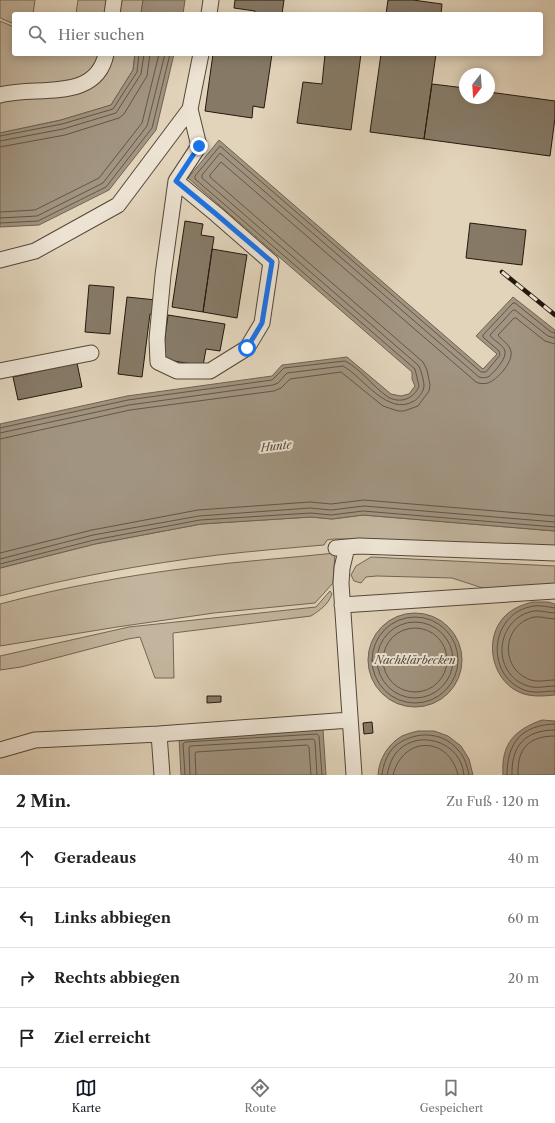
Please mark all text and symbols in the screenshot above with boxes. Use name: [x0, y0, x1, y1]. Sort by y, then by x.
search box: [12, 12, 543, 56]
icon: search: [26, 23, 48, 45]
text: Hier suchen: [58, 25, 145, 44]
north arrow: [459, 68, 495, 104]
route end: [190, 137, 208, 155]
route start: [238, 339, 256, 357]
water label: Hunte: [259, 437, 293, 455]
water label: Nachklärbecken: [373, 653, 456, 667]
text: 2 Min.: [16, 791, 71, 811]
text: Zu Fuß · 120 m: [446, 793, 539, 809]
icon: ahead: [16, 847, 38, 869]
text: Geradeaus: [54, 848, 136, 867]
text: 40 m: [508, 850, 539, 866]
icon: left: [16, 907, 38, 929]
text: Links abbiegen: [54, 908, 171, 927]
text: 60 m: [508, 910, 539, 926]
icon: right: [16, 967, 38, 989]
text: Rechts abbiegen: [54, 968, 180, 987]
text: 20 m: [508, 970, 539, 986]
icon: arrive: [16, 1027, 38, 1049]
text: Ziel erreicht: [54, 1028, 150, 1047]
tab: Karte: [72, 1077, 101, 1115]
tab: Route: [245, 1077, 276, 1115]
tab: Gespeichert: [420, 1077, 483, 1115]

